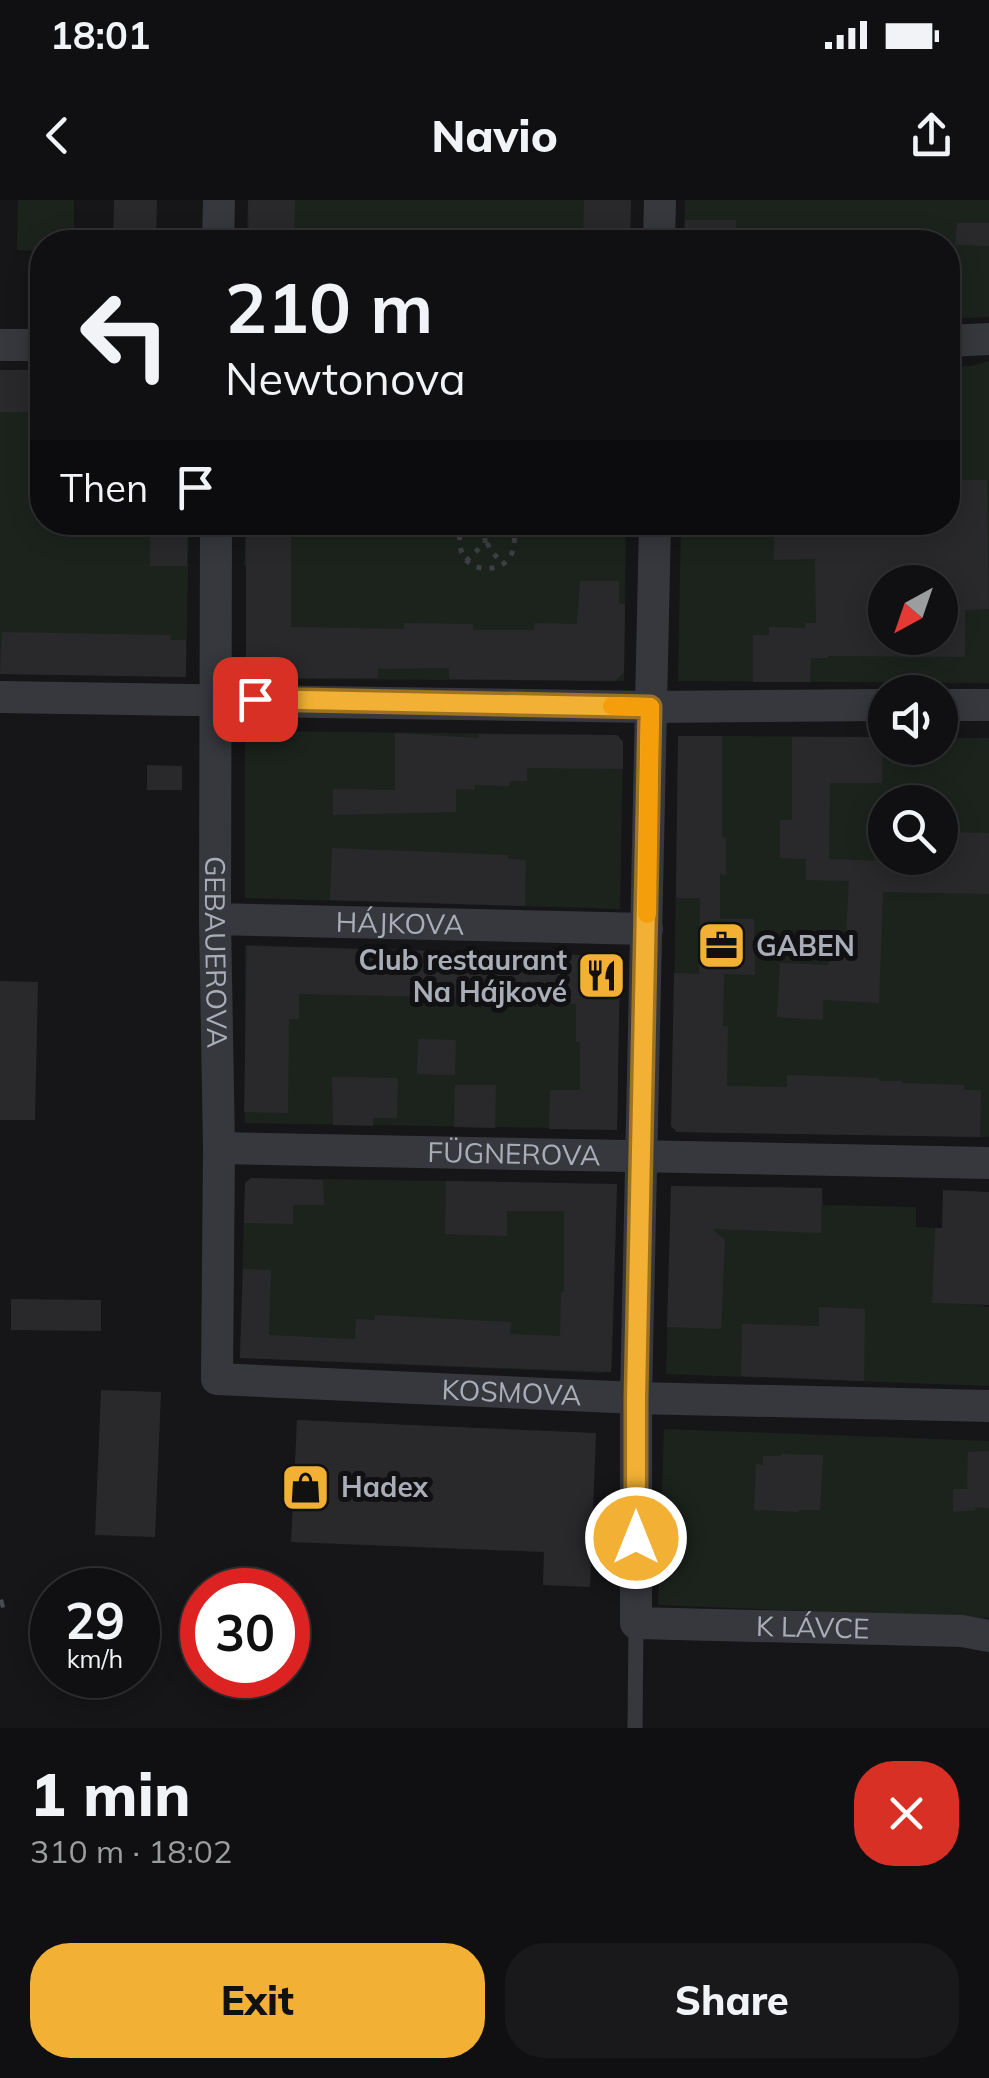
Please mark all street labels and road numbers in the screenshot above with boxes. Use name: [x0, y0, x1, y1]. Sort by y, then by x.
street label: GEBAUEROVA: [198, 856, 235, 1049]
street label: HÁJKOVA: [335, 904, 465, 942]
street label: FÜGNEROVA: [427, 1134, 601, 1172]
street label: KOSMOVA: [441, 1371, 583, 1413]
street label: K LÁVCE: [756, 1608, 870, 1646]

